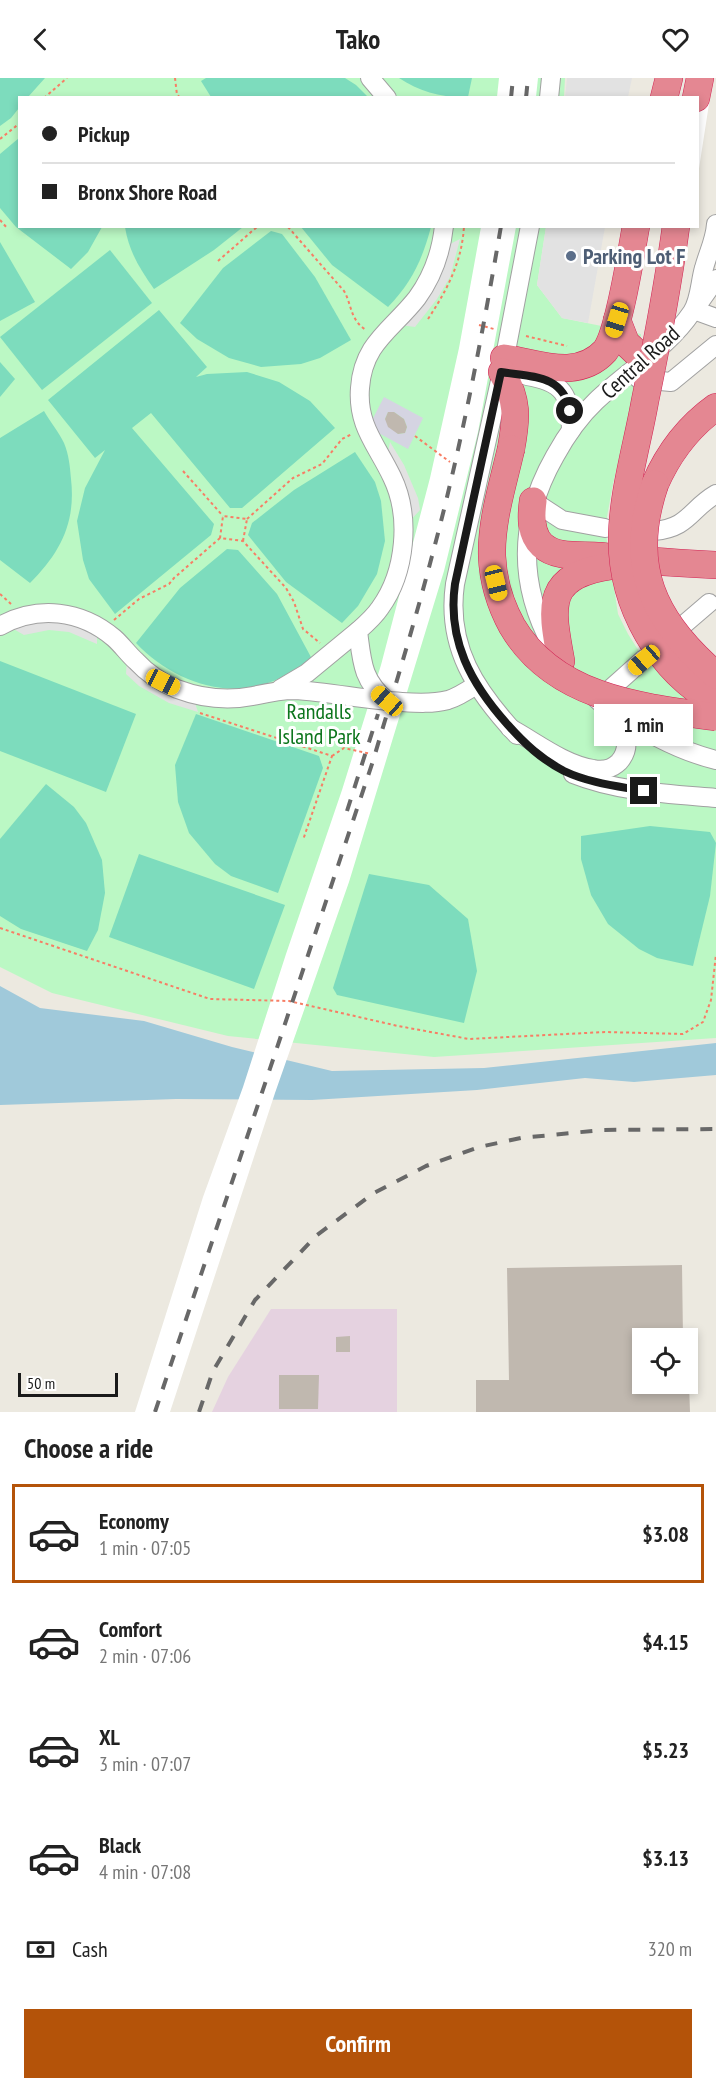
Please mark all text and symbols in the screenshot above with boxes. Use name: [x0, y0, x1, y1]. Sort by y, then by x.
text: Tako: [336, 22, 380, 56]
icon: back: [24, 23, 57, 56]
icon: heart: [659, 23, 692, 56]
text: Pickup: [78, 120, 130, 148]
text: Bronx Shore Road: [78, 178, 217, 206]
place label: Parking Lot F: [583, 242, 685, 270]
marker: Parking Lot F: [564, 249, 578, 263]
car: [603, 300, 631, 340]
street label: Central Road: [595, 319, 685, 405]
route start: [556, 397, 583, 424]
car: [483, 563, 509, 603]
car: [625, 641, 663, 679]
car: [143, 666, 183, 698]
car: [368, 682, 406, 720]
park label: Randalls Island Park: [277, 697, 361, 750]
callout: 1 min: [594, 704, 694, 746]
text: 1 min: [623, 712, 664, 738]
route end: [630, 777, 657, 804]
map controls: [632, 1328, 698, 1394]
button: locate: [632, 1328, 698, 1394]
scale bar: [18, 1370, 118, 1398]
text: 50 m: [27, 1373, 55, 1393]
text: Choose a ride: [24, 1431, 153, 1465]
icon: car: [27, 1507, 81, 1561]
text: Economy: [99, 1507, 169, 1535]
text: $3.08: [642, 1520, 689, 1548]
text: 1 min · 07:05: [99, 1535, 191, 1561]
icon: car: [27, 1615, 81, 1669]
text: Comfort: [99, 1615, 162, 1643]
text: $4.15: [642, 1628, 689, 1656]
text: 2 min · 07:06: [99, 1643, 191, 1669]
icon: car: [27, 1723, 81, 1777]
text: XL: [99, 1723, 120, 1751]
text: $5.23: [642, 1736, 689, 1764]
text: 3 min · 07:07: [99, 1751, 191, 1777]
icon: car: [27, 1831, 81, 1885]
text: Black: [99, 1831, 141, 1859]
text: $3.13: [642, 1844, 689, 1872]
text: 4 min · 07:08: [99, 1859, 191, 1885]
icon: cash: [24, 1933, 57, 1966]
text: Cash: [72, 1935, 108, 1963]
text: 320 m: [648, 1936, 692, 1962]
button: Confirm: [24, 2009, 692, 2078]

